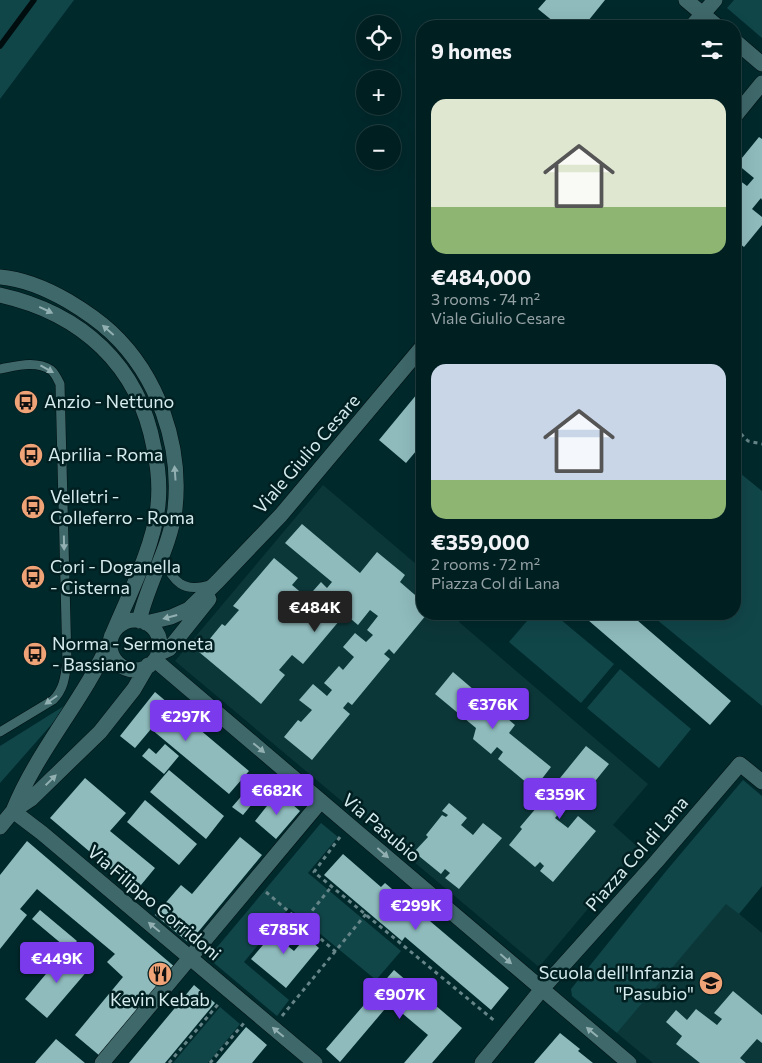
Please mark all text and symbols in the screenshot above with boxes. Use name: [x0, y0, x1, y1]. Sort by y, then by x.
map controls: [356, 15, 401, 170]
button: locate: [356, 15, 401, 60]
icon: filters: [698, 36, 726, 64]
text: 9 homes: [431, 38, 512, 63]
button: +: [356, 70, 401, 115]
button: −: [356, 125, 401, 170]
icon: home: [534, 131, 624, 221]
text: €484,000: [431, 264, 531, 289]
text: 3 rooms · 74 m²: [431, 289, 540, 308]
one-way arrow: [39, 305, 54, 314]
text: Viale Giulio Cesare: [431, 308, 565, 327]
one-way arrow: [102, 324, 115, 335]
one-way arrow: [40, 365, 53, 374]
bus stop icon: Anzio - Nettuno: [13, 389, 39, 415]
street label: Viale Giulio Cesare: [248, 389, 364, 518]
place label: Anzio - Nettuno: [44, 390, 174, 412]
icon: home: [534, 396, 624, 486]
bus stop icon: Aprilia - Roma: [18, 442, 44, 468]
place label: Aprilia - Roma: [48, 443, 163, 465]
one-way arrow: [171, 465, 179, 481]
place label: Velletri - Colleferro - Roma: [50, 485, 194, 528]
bus stop icon: Velletri - Colleferro - Roma: [20, 494, 46, 520]
text: €359,000: [431, 529, 530, 554]
one-way arrow: [60, 535, 68, 551]
text: 2 rooms · 72 m²: [431, 554, 540, 573]
place label: Cori - Doganella - Cisterna: [50, 555, 181, 598]
bus stop icon: Cori - Doganella - Cisterna: [20, 564, 46, 590]
text: Piazza Col di Lana: [431, 573, 560, 592]
pin: €484K: [280, 590, 350, 633]
text: €484K: [289, 597, 341, 616]
one-way arrow: [162, 613, 177, 621]
place label: Norma - Sermoneta - Bassiano: [52, 632, 213, 675]
bus stop icon: Norma - Sermoneta - Bassiano: [22, 641, 48, 667]
pin: €376K: [458, 688, 528, 730]
text: €376K: [468, 694, 518, 713]
one-way arrow: [44, 695, 58, 705]
pin: €297K: [151, 700, 221, 742]
text: €297K: [161, 706, 211, 725]
one-way arrow: [252, 742, 265, 753]
one-way arrow: [45, 774, 57, 786]
pin: €682K: [242, 774, 312, 816]
pin: €359K: [525, 778, 595, 820]
text: €682K: [251, 780, 303, 799]
text: €359K: [535, 784, 585, 803]
street label: Via Pasubio: [338, 788, 425, 866]
street label: Piazza Col di Lana: [580, 791, 692, 915]
street label: Via Filippo Corridoni: [83, 840, 226, 965]
one-way arrow: [376, 847, 388, 859]
pin: €299K: [381, 888, 451, 931]
text: €299K: [390, 895, 442, 914]
pin: €785K: [249, 912, 319, 955]
text: €785K: [259, 919, 309, 938]
one-way arrow: [148, 921, 160, 933]
pin: €449K: [22, 942, 92, 984]
text: €449K: [31, 948, 83, 967]
one-way arrow: [499, 953, 512, 964]
restaurant icon: Kevin Kebab: [147, 961, 173, 987]
place label: Scuola dell'Infanzia "Pasubio": [539, 961, 694, 1004]
school or university icon: Scuola dell'Infanzia "Pasubio": [698, 970, 724, 996]
pin: €907K: [365, 978, 435, 1020]
text: €907K: [374, 984, 426, 1003]
place label: Kevin Kebab: [110, 988, 210, 1010]
one-way arrow: [272, 1026, 285, 1037]
one-way arrow: [586, 1026, 599, 1037]

